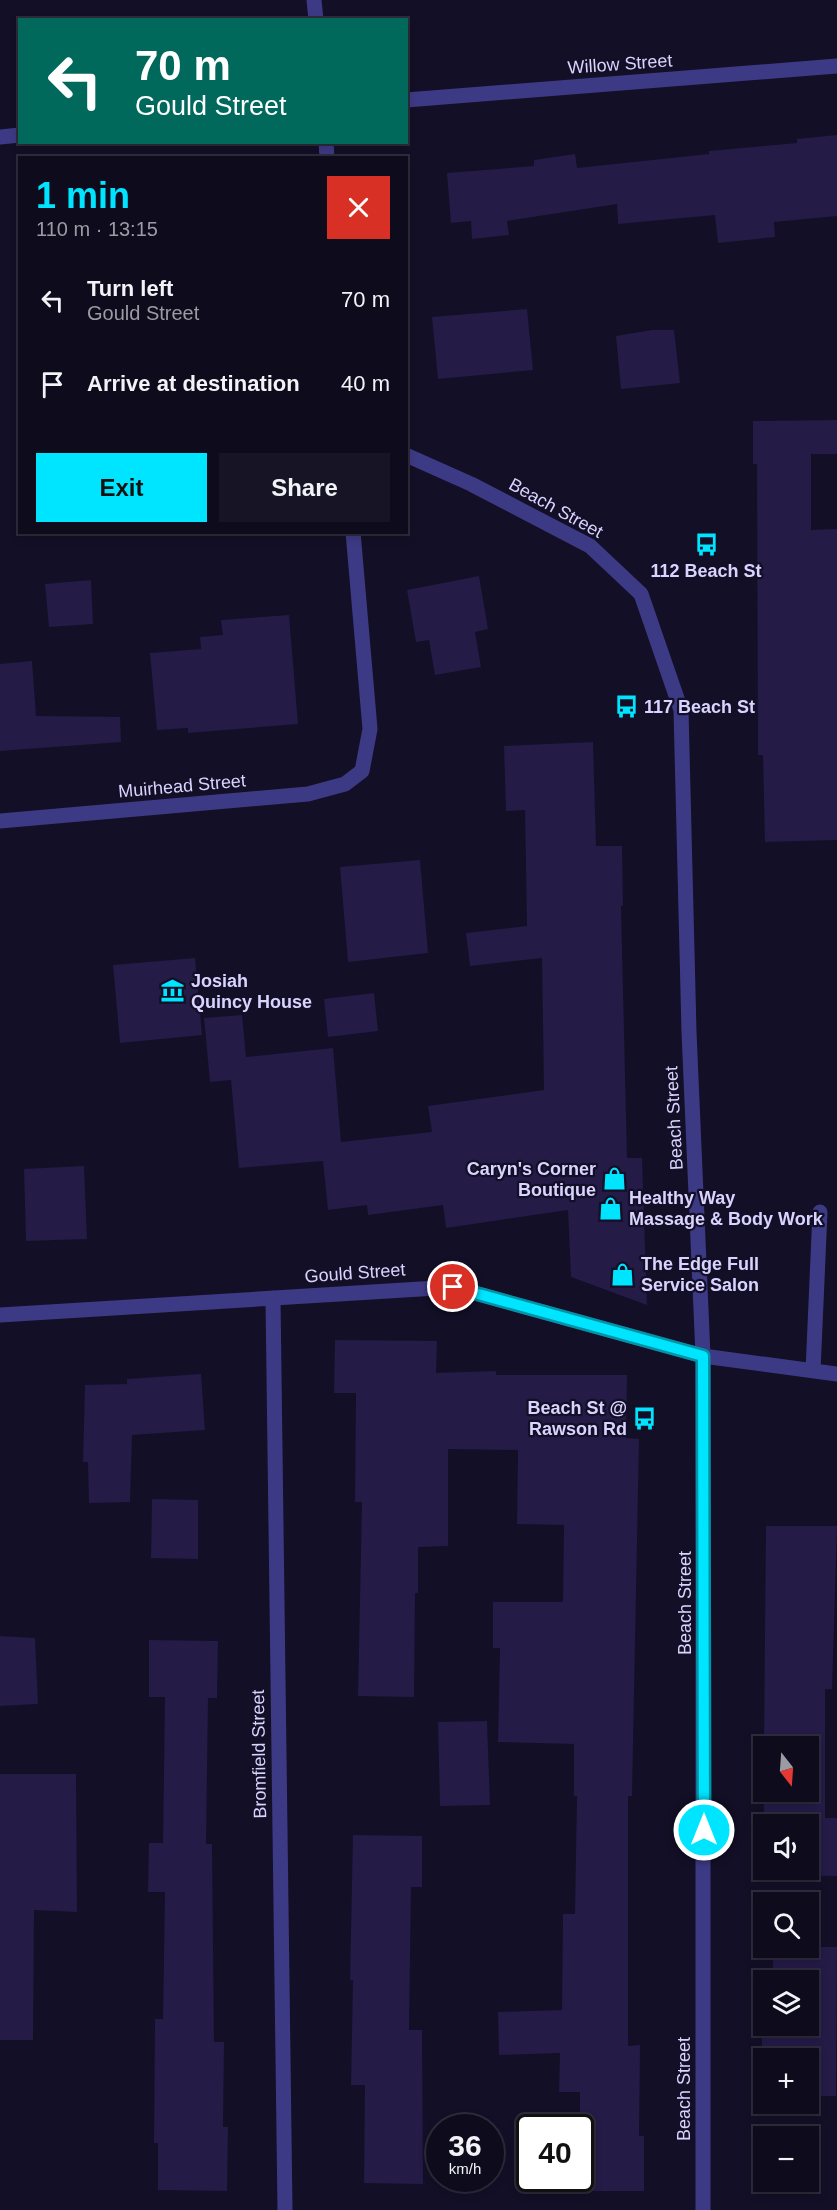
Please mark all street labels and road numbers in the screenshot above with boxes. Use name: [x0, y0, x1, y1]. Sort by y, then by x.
street label: Willow Street: [567, 50, 673, 78]
street label: Beach Street: [506, 474, 606, 542]
street label: Muirhead Street: [117, 770, 247, 802]
street label: Beach Street: [661, 1066, 687, 1170]
street label: Gould Street: [304, 1259, 406, 1287]
street label: Beach Street: [675, 1551, 695, 1655]
street label: Bromfield Street: [248, 1689, 270, 1819]
street label: Beach Street: [674, 2037, 694, 2141]

